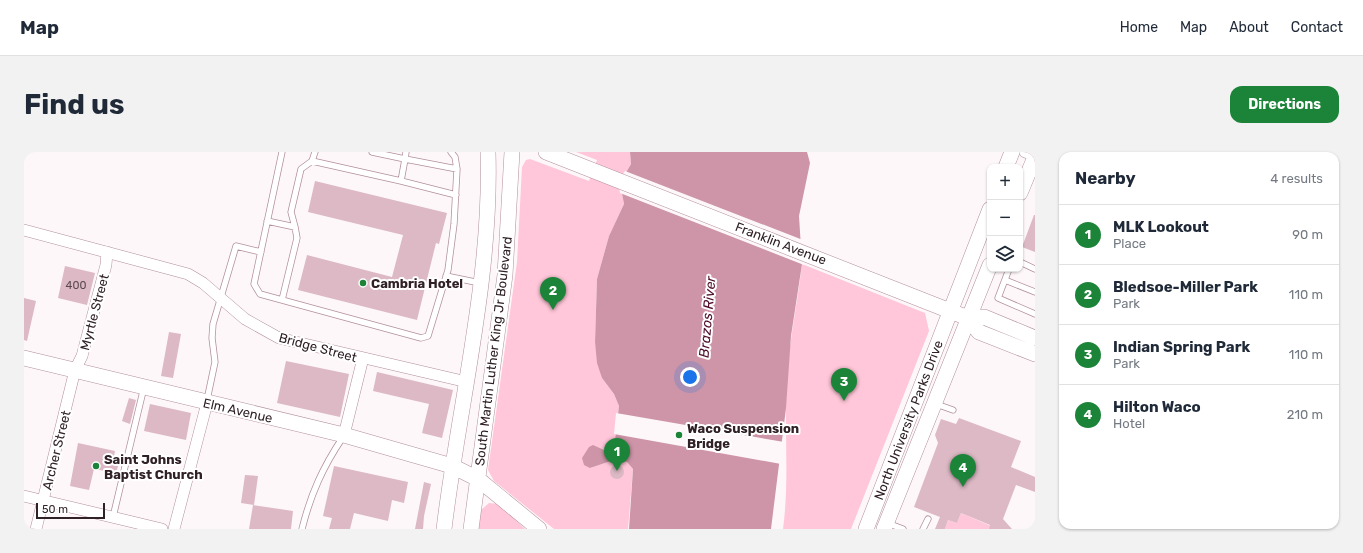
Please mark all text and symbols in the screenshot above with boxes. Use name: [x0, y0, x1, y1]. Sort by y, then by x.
text: Map: [20, 16, 59, 39]
text: Home: [1120, 19, 1158, 36]
text: Map: [1180, 19, 1207, 36]
text: About: [1229, 19, 1269, 36]
text: Contact: [1291, 19, 1343, 36]
button: Directions: [1230, 86, 1339, 123]
text: Find us: [24, 88, 124, 121]
map controls: [987, 164, 1023, 272]
button: +: [987, 164, 1023, 200]
text: Nearby: [1075, 168, 1136, 188]
text: 4 results: [1270, 171, 1323, 186]
button: −: [987, 200, 1023, 236]
text: MLK Lookout: [1113, 218, 1209, 236]
street label: Franklin Avenue: [733, 219, 829, 268]
text: 1: [1085, 227, 1091, 242]
text: 90 m: [1292, 227, 1323, 242]
street label: South Martin Luther King Jr Boulevard: [472, 235, 516, 467]
button: layers: [987, 236, 1023, 272]
text: Place: [1113, 236, 1146, 251]
street label: Myrtle Street: [77, 272, 112, 352]
water label: Brazos River: [695, 275, 720, 359]
place label: Cambria Hotel: [371, 276, 463, 291]
pin: 2: [540, 277, 566, 310]
marker: Cambria Hotel: [358, 278, 368, 288]
text: Bledsoe-Miller Park: [1113, 278, 1258, 296]
house number: 400: [66, 279, 86, 292]
text: 2: [1084, 287, 1092, 302]
text: 110 m: [1289, 287, 1323, 302]
text: Park: [1113, 296, 1140, 311]
street label: Bridge Street: [277, 330, 359, 366]
street label: North University Parks Drive: [871, 338, 946, 502]
text: Indian Spring Park: [1113, 338, 1250, 356]
text: 3: [1084, 347, 1092, 362]
text: 110 m: [1289, 347, 1323, 362]
text: Park: [1113, 356, 1140, 371]
your location: [680, 367, 700, 387]
pin: 3: [831, 368, 857, 401]
street label: Elm Avenue: [202, 395, 274, 426]
text: Hilton Waco: [1113, 398, 1201, 416]
text: 4: [1084, 407, 1092, 422]
text: 210 m: [1287, 407, 1323, 422]
street label: Archer Street: [39, 409, 74, 491]
text: Hotel: [1113, 416, 1145, 431]
place label: Waco Suspension Bridge: [687, 421, 799, 451]
marker: Waco Suspension Bridge: [674, 430, 684, 440]
pin: 1: [604, 438, 630, 471]
place label: Saint Johns Baptist Church: [104, 452, 203, 482]
pin: 4: [950, 454, 976, 487]
marker: Saint Johns Baptist Church: [91, 461, 101, 471]
scale bar: [36, 501, 105, 520]
text: 50 m: [42, 503, 68, 516]

